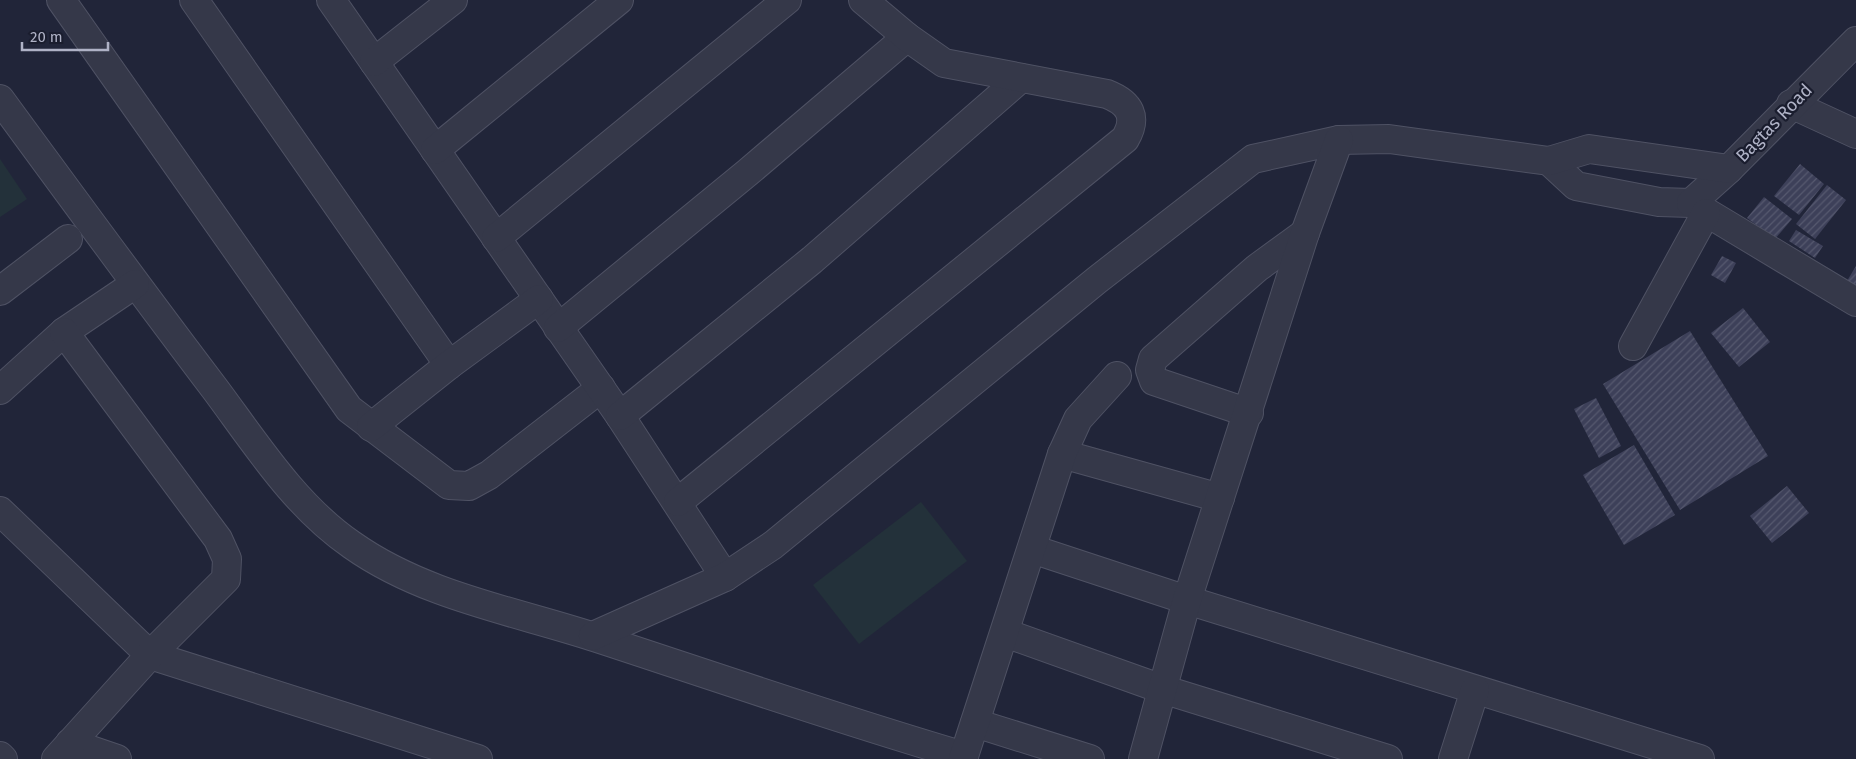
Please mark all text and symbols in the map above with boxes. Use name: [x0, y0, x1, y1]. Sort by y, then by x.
scale bar: [22, 20, 109, 52]
text: 20 m: [30, 28, 63, 46]
street label: Bagtas Road: [1731, 79, 1817, 167]

